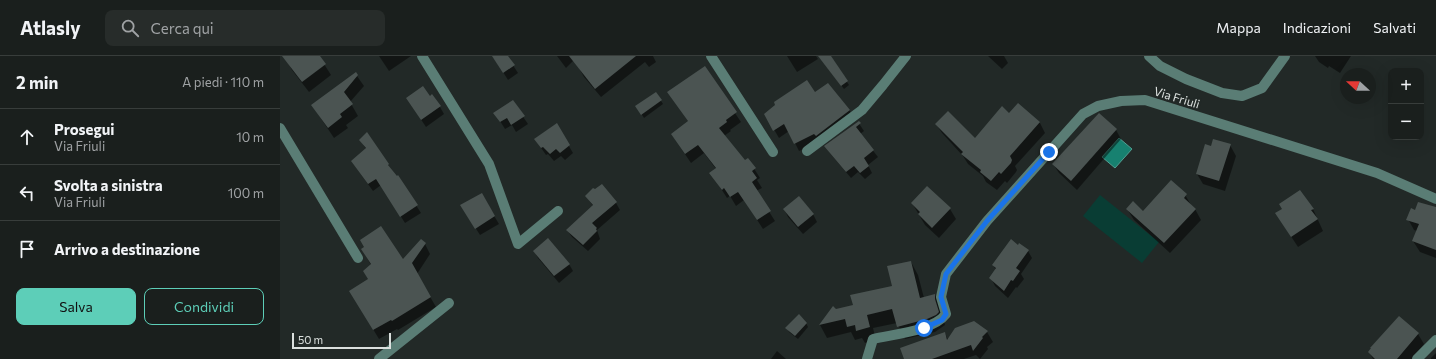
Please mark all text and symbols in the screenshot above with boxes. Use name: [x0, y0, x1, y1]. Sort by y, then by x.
search box: [105, 10, 385, 46]
text: Atlasly: [20, 16, 81, 39]
icon: search: [119, 17, 141, 39]
text: Cerca qui: [151, 19, 214, 37]
text: Mappa: [1216, 19, 1261, 36]
text: Indicazioni: [1283, 19, 1351, 36]
text: Salvati: [1373, 19, 1416, 36]
north arrow: [1340, 68, 1376, 104]
map controls: [1388, 68, 1424, 140]
button: +: [1388, 68, 1424, 104]
text: 2 min: [16, 72, 58, 93]
text: A piedi · 110 m: [182, 74, 264, 90]
street label: Via Friuli: [1152, 83, 1202, 111]
button: −: [1388, 104, 1424, 140]
text: Prosegui: [54, 120, 114, 138]
icon: ahead: [16, 126, 38, 148]
text: 10 m: [236, 129, 264, 145]
text: Via Friuli: [54, 138, 105, 154]
route end: [1040, 143, 1058, 161]
text: Svolta a sinistra: [54, 176, 163, 194]
icon: left: [16, 182, 38, 204]
text: 100 m: [228, 185, 264, 201]
text: Via Friuli: [54, 194, 105, 210]
icon: arrive: [16, 238, 38, 260]
text: Arrivo a destinazione: [54, 240, 200, 258]
button: Salva: [16, 288, 136, 325]
button: Condividi: [144, 288, 264, 325]
route start: [915, 319, 933, 337]
scale bar: [292, 331, 391, 350]
text: 50 m: [298, 333, 323, 346]

